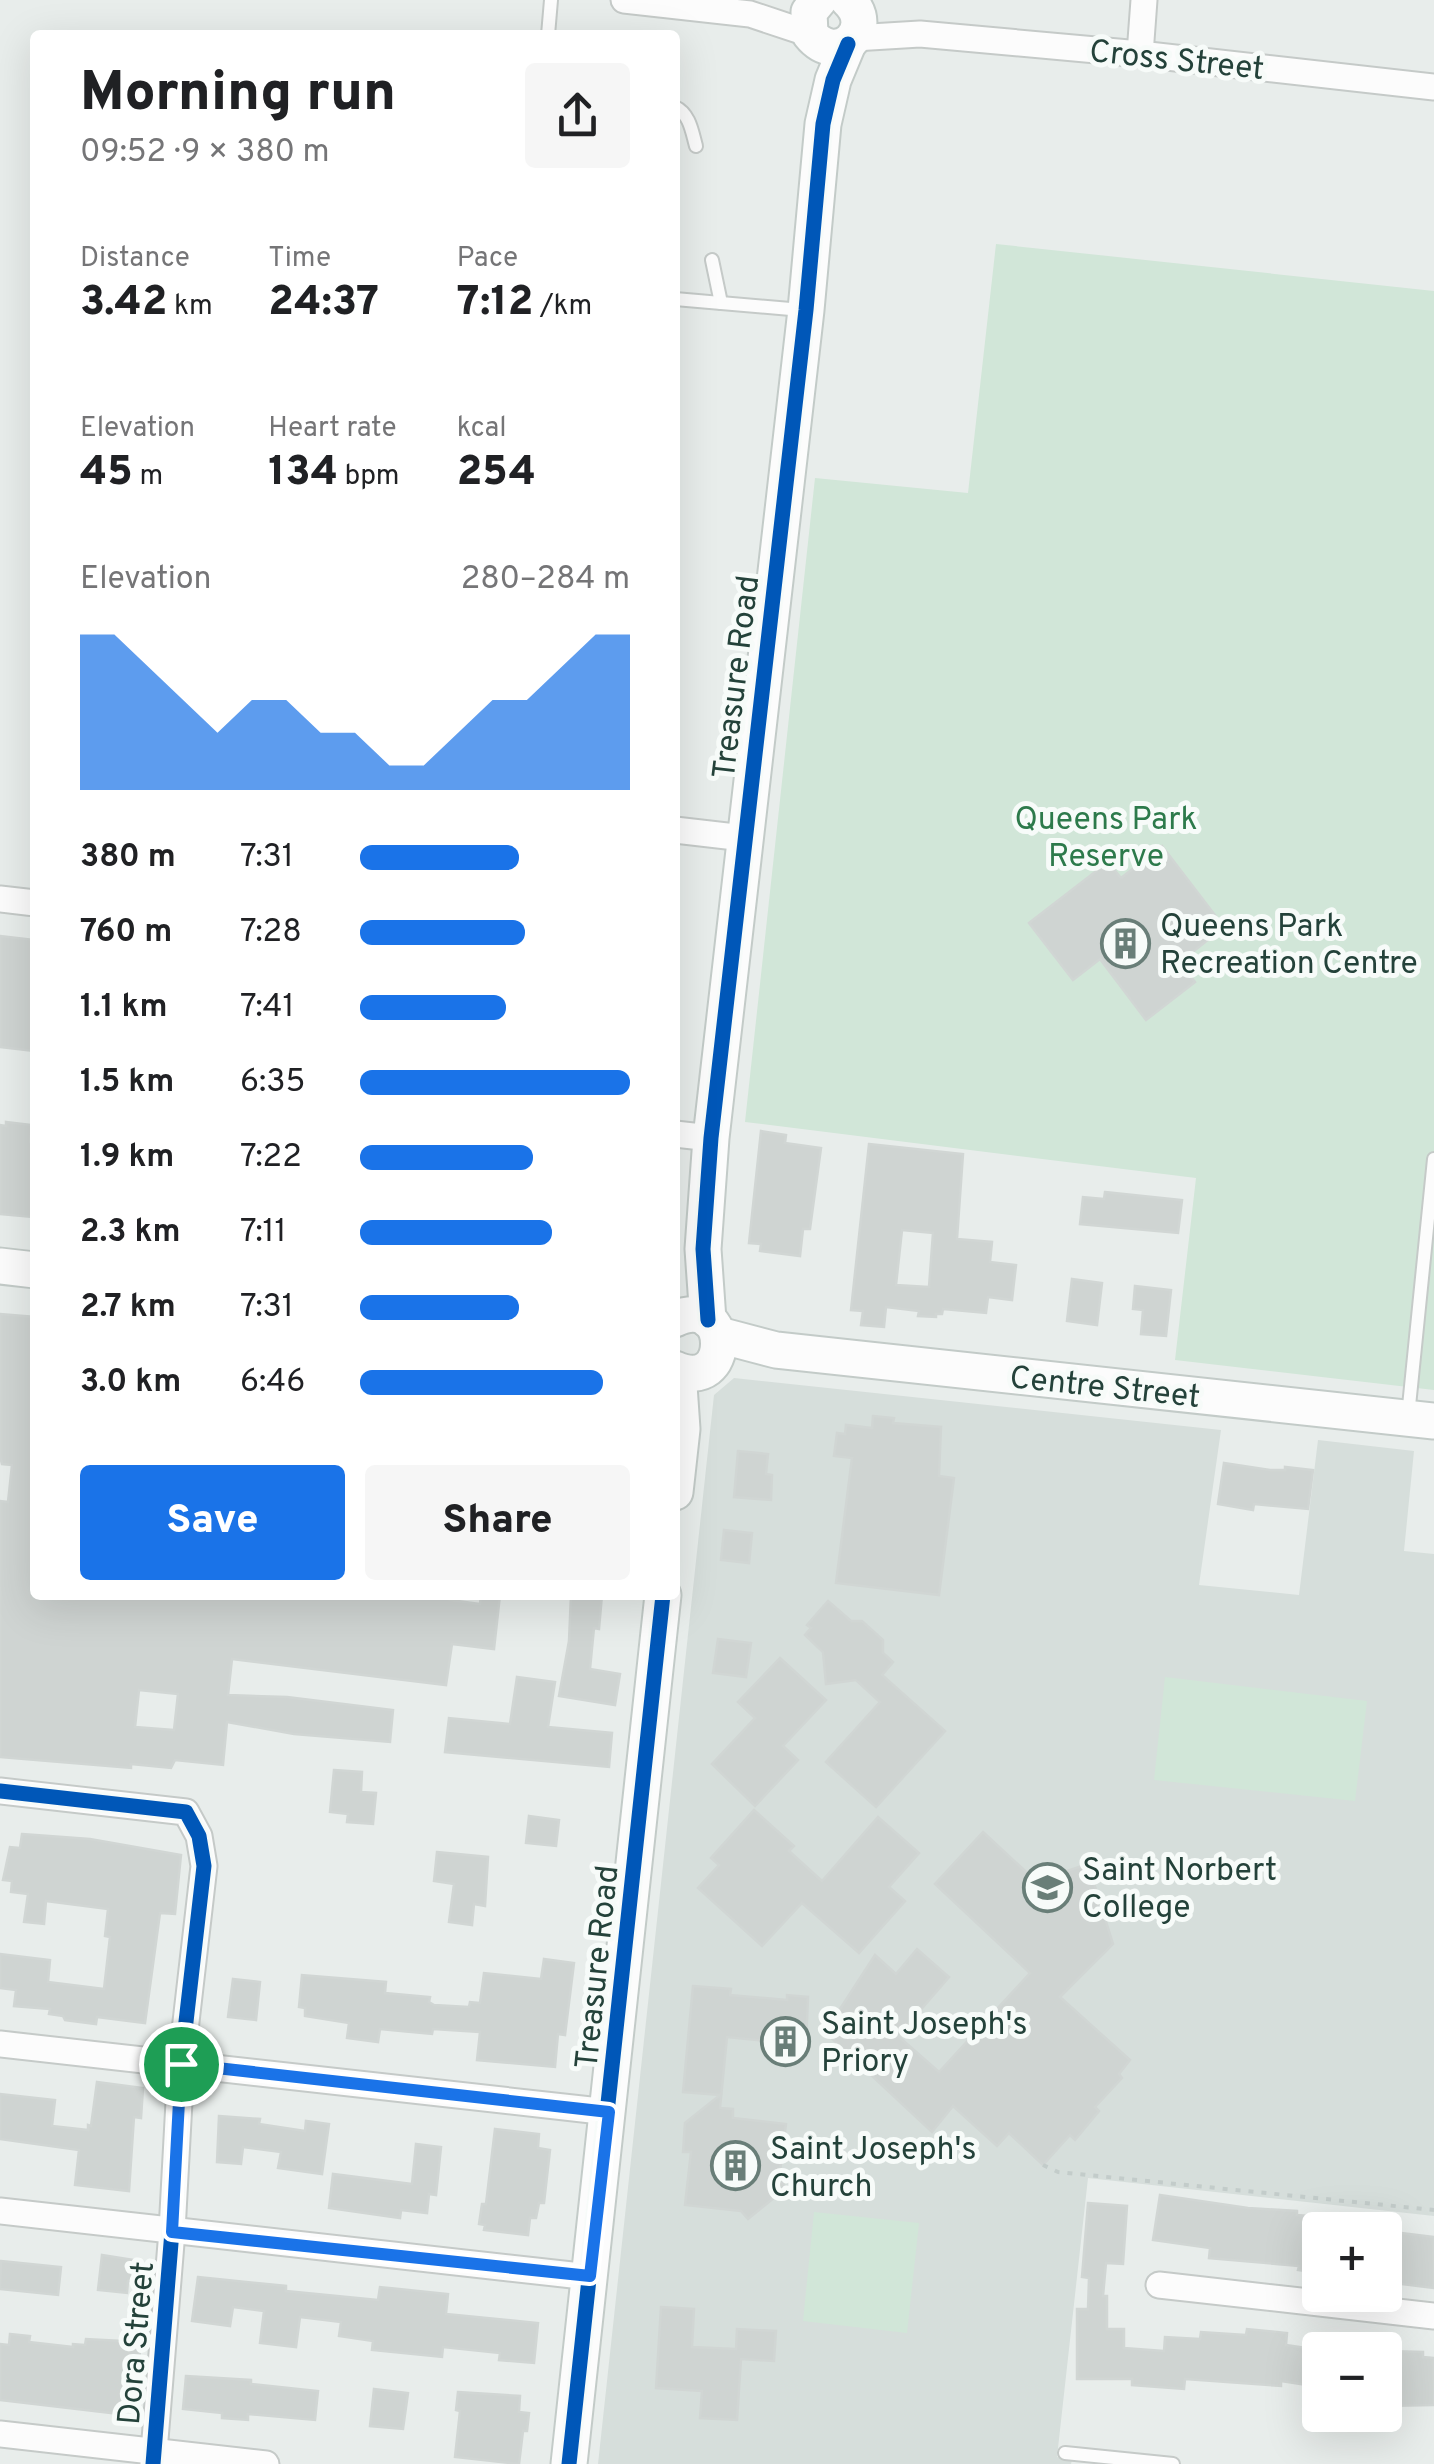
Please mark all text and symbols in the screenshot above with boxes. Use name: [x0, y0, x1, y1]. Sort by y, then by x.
street label: Cross Street: [1087, 33, 1266, 91]
text: Morning run: [80, 60, 396, 130]
button: share: [525, 63, 630, 168]
text: 09:52 · 9 × 380 m: [80, 133, 330, 173]
text: Distance: [80, 241, 190, 277]
text: Time: [268, 241, 331, 277]
text: Pace: [457, 241, 518, 277]
text: 3.42: [80, 277, 167, 330]
text: 24:37: [268, 277, 379, 330]
text: 7:12: [457, 277, 533, 330]
text: km: [167, 289, 213, 325]
text: /km: [533, 289, 592, 325]
text: Elevation: [80, 411, 195, 447]
text: Heart rate: [268, 411, 396, 447]
text: kcal: [457, 411, 506, 447]
text: 45: [80, 447, 133, 500]
text: 134: [268, 447, 338, 500]
text: 254: [457, 447, 536, 500]
text: m: [133, 459, 163, 495]
text: bpm: [338, 459, 400, 495]
text: Elevation: [80, 560, 212, 600]
text: 280–284 m: [461, 560, 630, 600]
street label: Treasure Road: [706, 573, 770, 781]
park label: Queens Park Reserve: [1014, 801, 1198, 878]
text: 380 m: [80, 838, 176, 878]
text: 7:31: [240, 838, 294, 878]
place label: Queens Park Recreation Centre: [1160, 908, 1418, 985]
text: 760 m: [80, 913, 172, 953]
text: 7:28: [240, 913, 302, 953]
building icon: Queens Park Recreation Centre: [1099, 917, 1151, 969]
text: 1.1 km: [80, 988, 168, 1028]
text: 7:41: [240, 988, 294, 1028]
text: 1.5 km: [80, 1063, 174, 1103]
text: 6:35: [240, 1063, 305, 1103]
text: 1.9 km: [80, 1138, 174, 1178]
text: 7:22: [240, 1138, 302, 1178]
text: 2.3 km: [80, 1213, 181, 1253]
text: 7:11: [240, 1213, 287, 1253]
text: 2.7 km: [80, 1288, 176, 1328]
text: 7:31: [240, 1288, 294, 1328]
street label: Centre Street: [1008, 1359, 1202, 1419]
text: 3.0 km: [80, 1363, 181, 1403]
text: 6:46: [240, 1363, 305, 1403]
button: Save: [80, 1465, 345, 1580]
button: Share: [365, 1465, 630, 1580]
place label: Saint Norbert College: [1082, 1852, 1277, 1929]
school or university icon: Saint Norbert College: [1021, 1861, 1073, 1913]
street label: Treasure Road: [568, 1863, 630, 2071]
place label: Saint Joseph's Priory: [821, 2006, 1027, 2083]
building icon: Saint Joseph's Priory: [760, 2015, 812, 2067]
pin: [139, 2022, 224, 2107]
icon: arrive: [154, 2037, 209, 2092]
place label: Saint Joseph's Church: [770, 2131, 976, 2208]
building icon: Saint Joseph's Church: [709, 2140, 761, 2192]
map controls: [1302, 2212, 1402, 2432]
button: +: [1302, 2212, 1402, 2312]
street label: Dora Street: [111, 2260, 165, 2426]
button: −: [1302, 2332, 1402, 2432]

